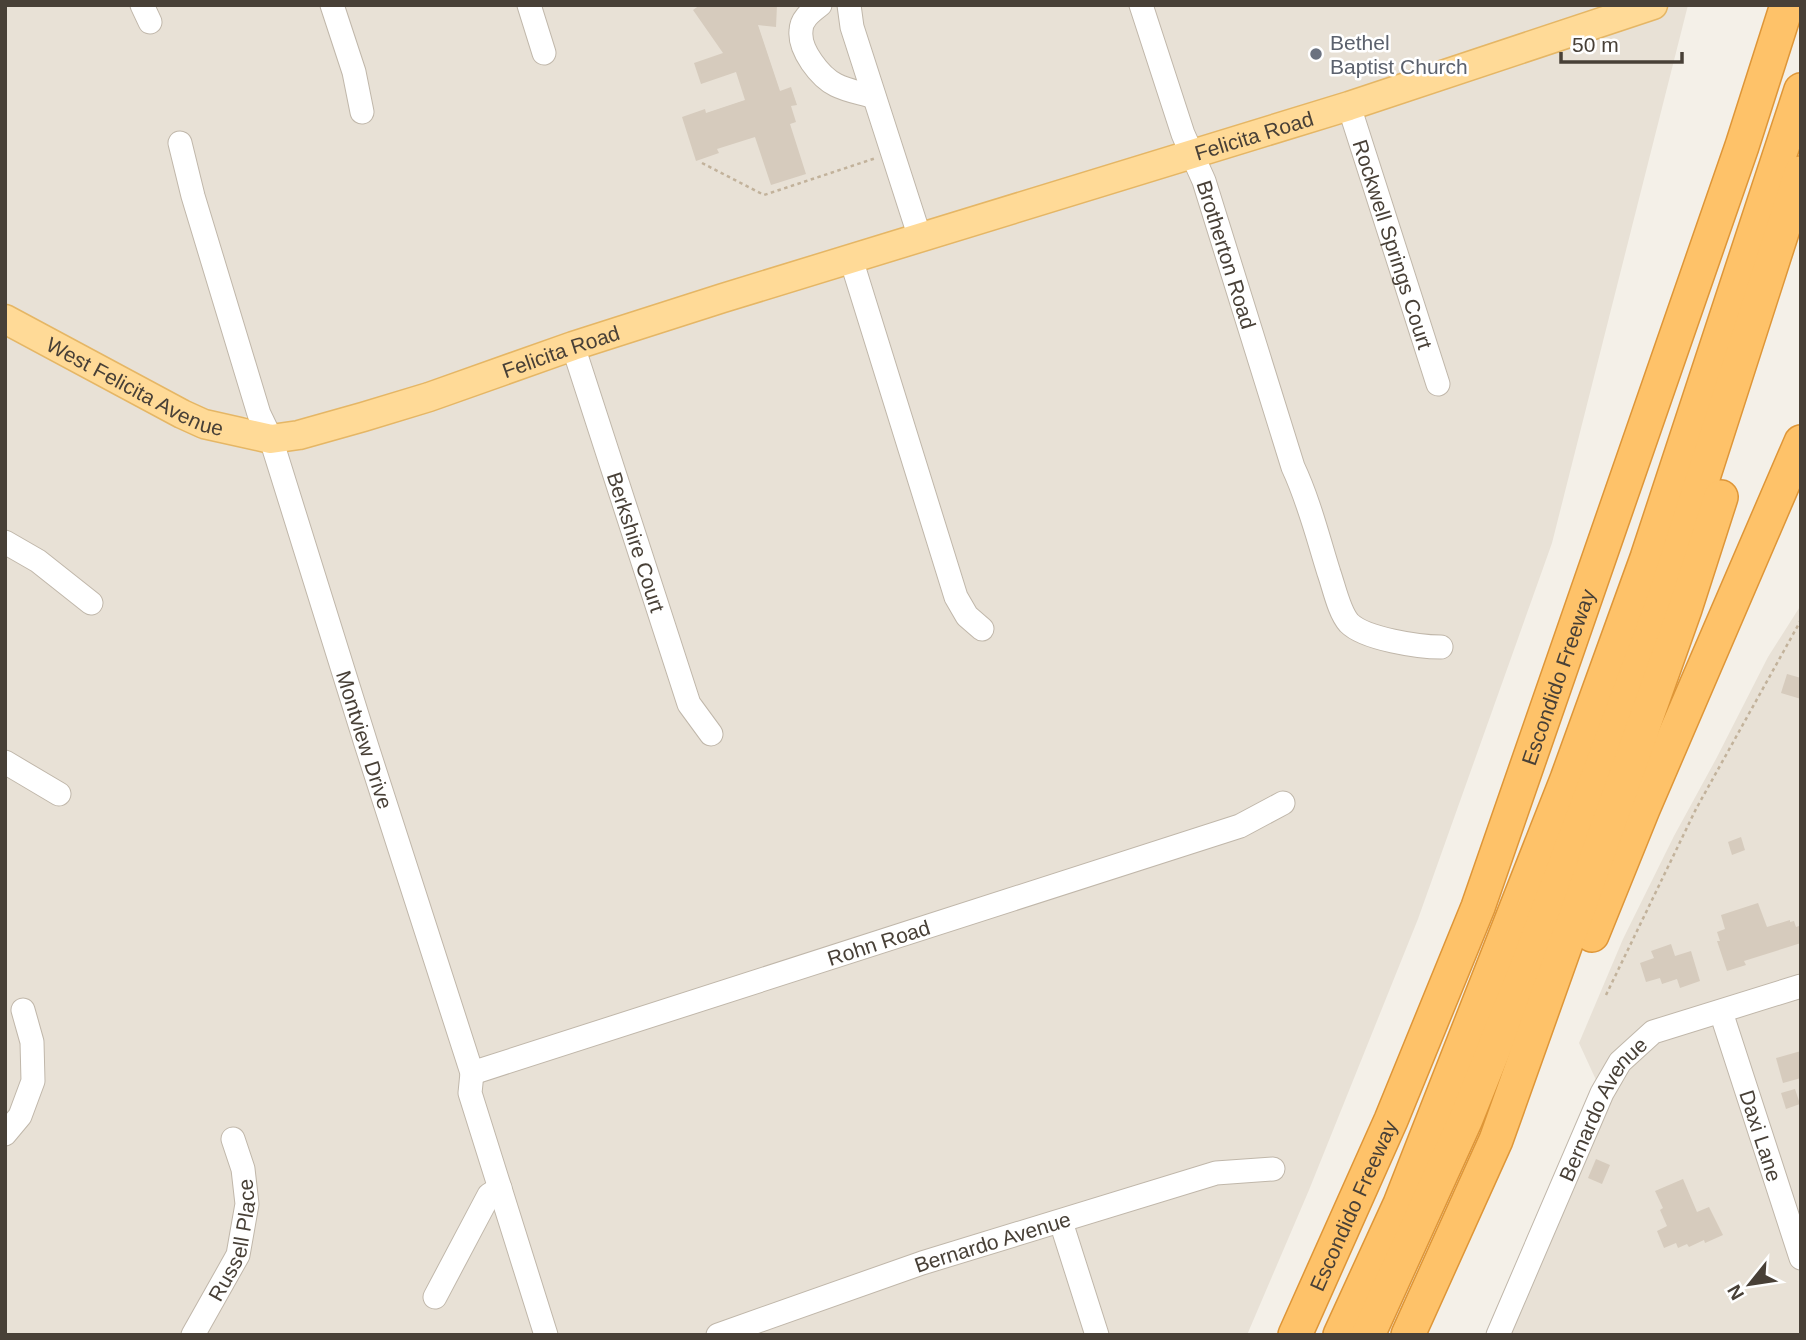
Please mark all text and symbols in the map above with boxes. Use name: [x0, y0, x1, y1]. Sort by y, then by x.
scale bar: [1561, 21, 1682, 65]
place label: Bethel Baptist Church: [1330, 31, 1468, 78]
text: 50 m: [1572, 33, 1619, 56]
marker: Bethel Baptist Church: [1308, 46, 1324, 62]
street label: Felicita Road: [1192, 106, 1316, 164]
street label: Rockwell Springs Court: [1349, 137, 1438, 352]
street label: Brotherton Road: [1193, 177, 1261, 331]
street label: Felicita Road: [499, 320, 622, 382]
street label: West Felicita Avenue: [43, 332, 226, 440]
street label: Berkshire Court: [603, 469, 670, 615]
street label: Escondido Freeway: [1517, 586, 1599, 768]
street label: Montview Drive: [332, 668, 398, 812]
street label: Rohn Road: [824, 915, 933, 969]
street label: Bernardo Avenue: [1554, 1032, 1651, 1184]
street label: Daxi Lane: [1736, 1087, 1787, 1184]
street label: Escondido Freeway: [1305, 1116, 1401, 1294]
street label: Russell Place: [203, 1178, 259, 1305]
street label: Bernardo Avenue: [911, 1207, 1073, 1276]
north arrow: [1715, 1249, 1785, 1319]
text: N: [1723, 1281, 1748, 1303]

